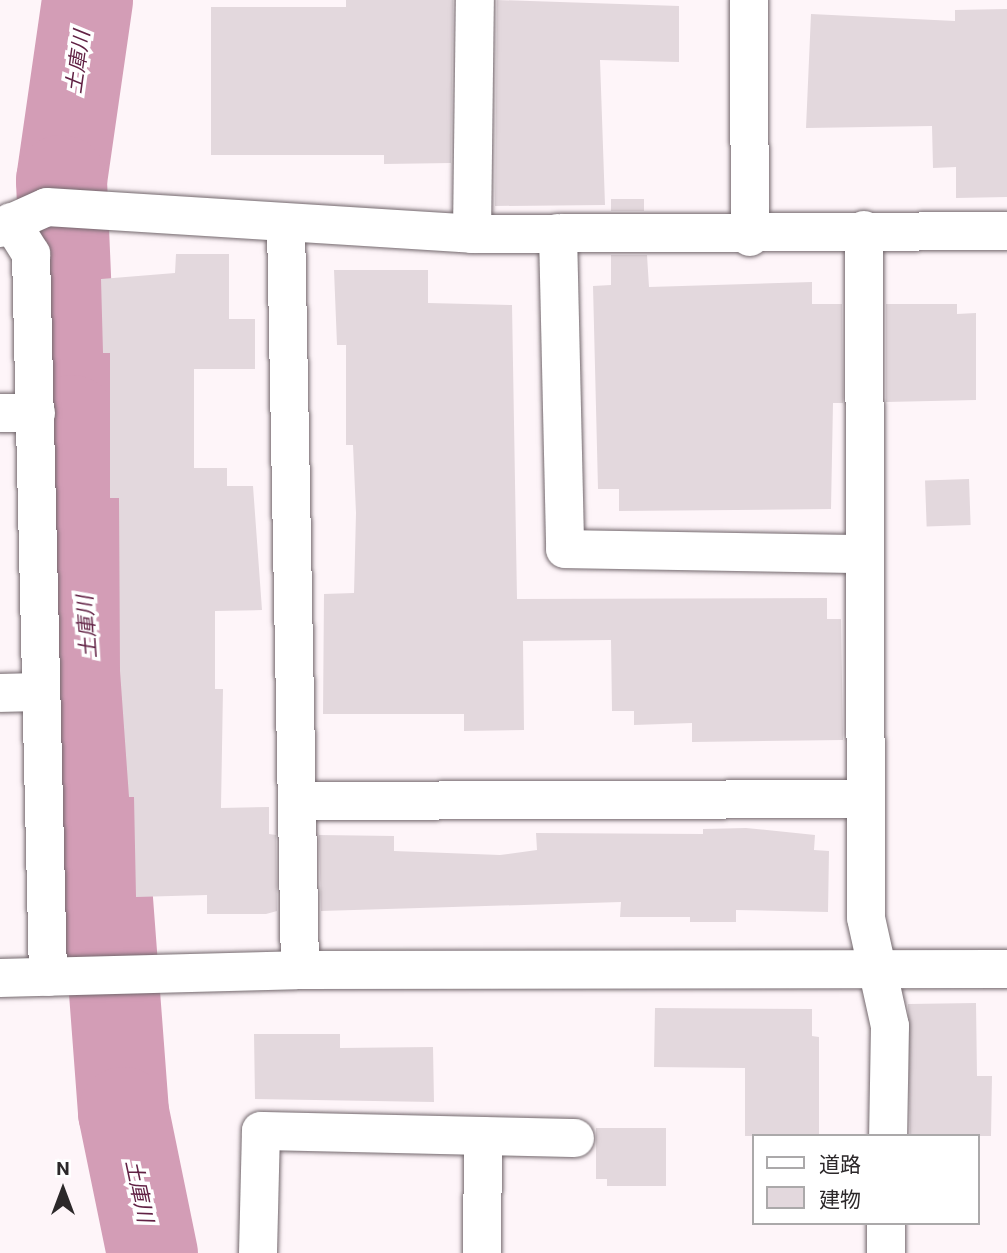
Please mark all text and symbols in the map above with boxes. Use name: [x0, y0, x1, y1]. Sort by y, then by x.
water label: 土庫川: [61, 29, 95, 95]
water label: 土庫川: [72, 595, 102, 659]
legend: [752, 1134, 979, 1225]
text: 道路: [819, 1153, 861, 1177]
north arrow: [28, 1155, 98, 1225]
text: N: [56, 1157, 70, 1180]
water label: 土庫川: [120, 1158, 158, 1224]
text: 建物: [819, 1188, 861, 1212]

